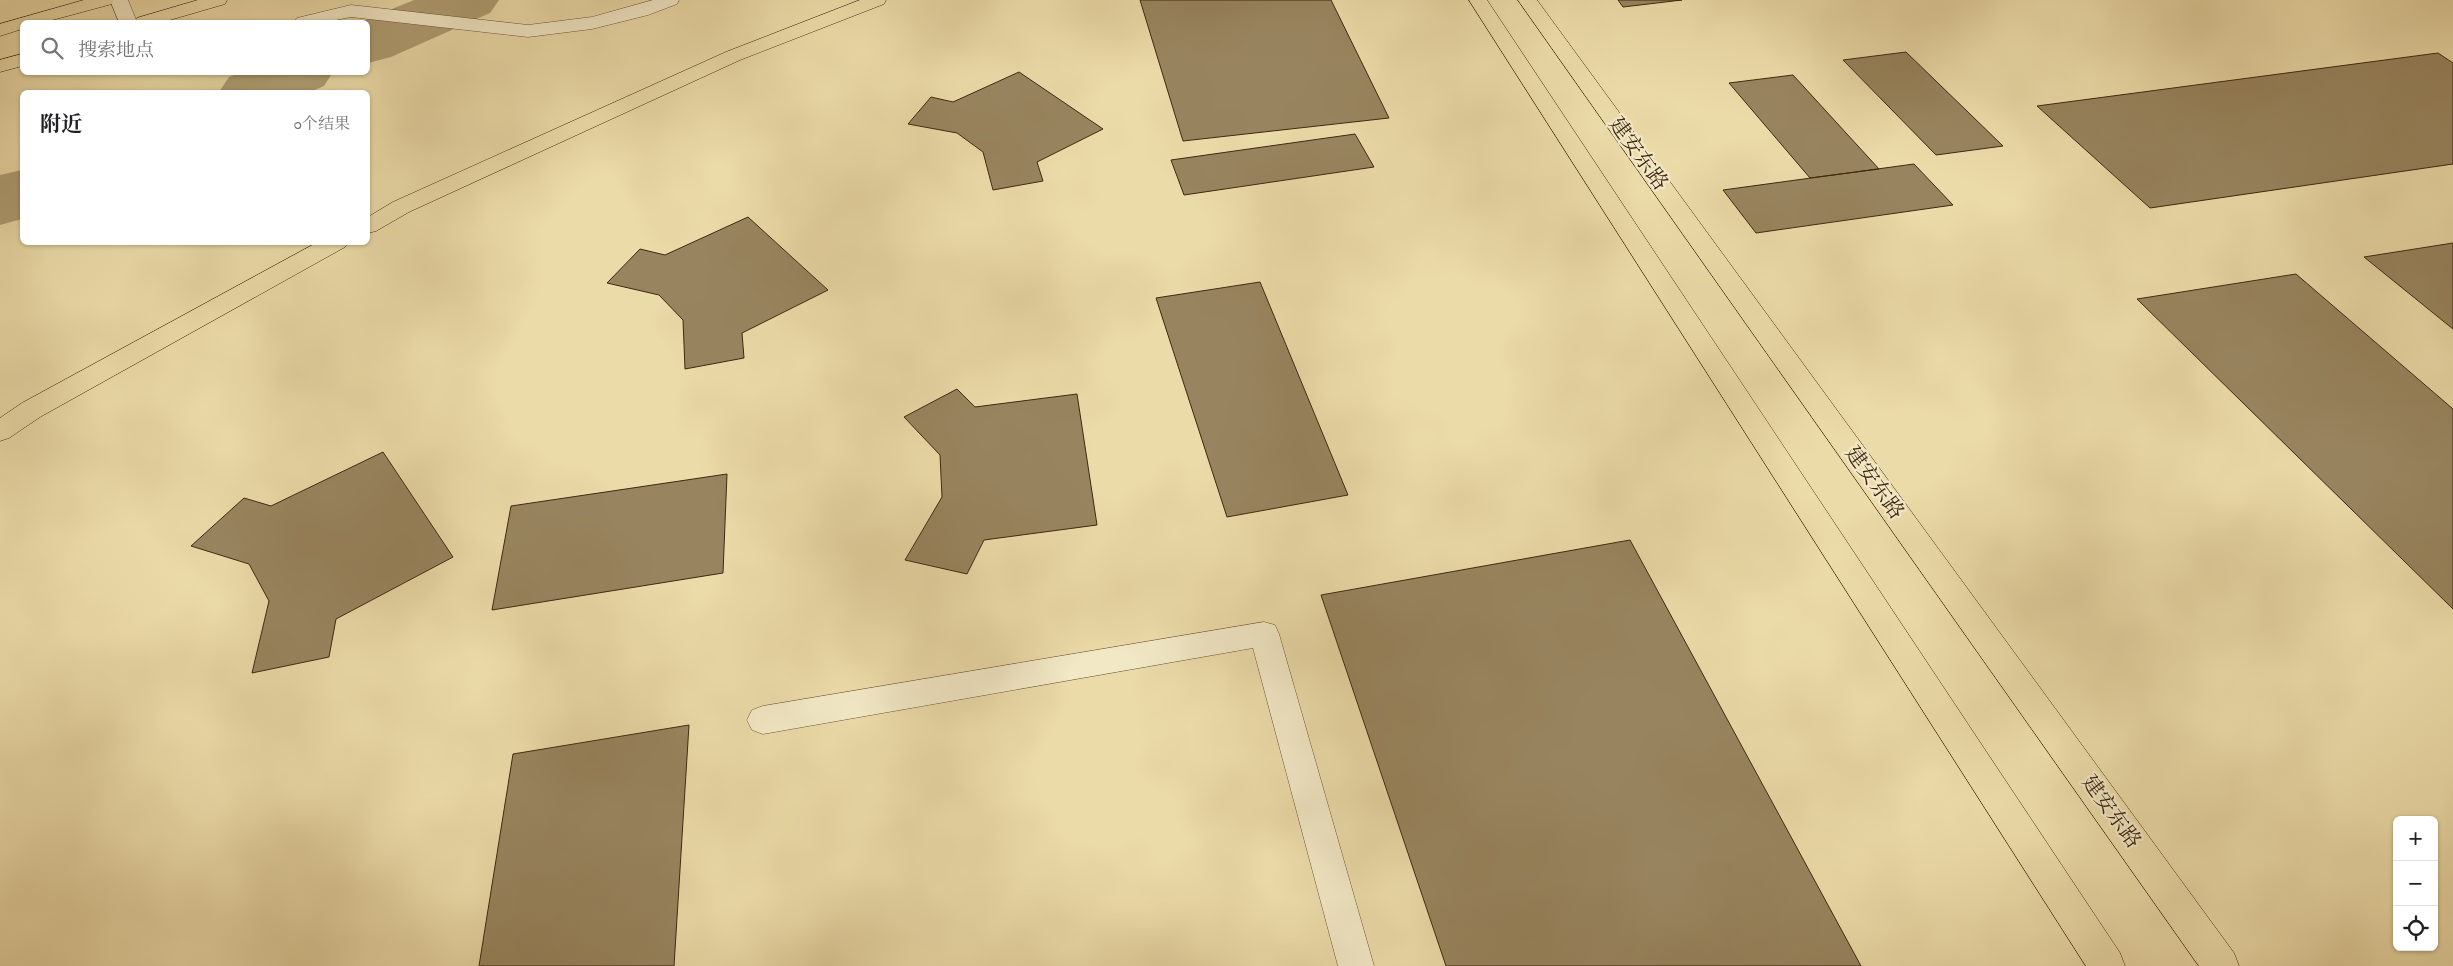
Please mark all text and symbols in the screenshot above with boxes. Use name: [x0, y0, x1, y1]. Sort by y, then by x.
search box: [20, 20, 370, 75]
icon: search: [38, 34, 66, 62]
text: 搜索地点: [78, 39, 154, 62]
text: 附近: [40, 112, 82, 138]
street label: 建安东路: [1603, 112, 1673, 196]
text: 0个结果: [293, 114, 350, 134]
street label: 建安东路: [1839, 441, 1909, 525]
street label: 建安东路: [2076, 770, 2146, 854]
map controls: [2393, 816, 2438, 951]
button: +: [2393, 816, 2438, 861]
button: −: [2393, 861, 2438, 906]
button: locate: [2393, 906, 2438, 951]

